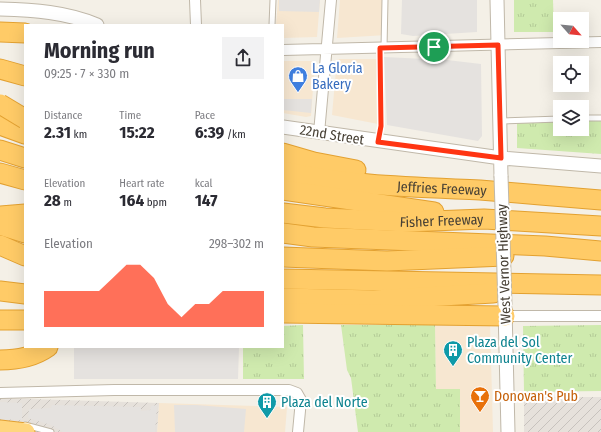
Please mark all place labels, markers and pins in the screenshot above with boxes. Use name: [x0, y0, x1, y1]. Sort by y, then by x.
pin: [417, 30, 451, 64]
place label: La Gloria Bakery: [312, 60, 363, 93]
shop icon: La Gloria Bakery: [287, 65, 309, 93]
place label: Plaza del Sol Community Center: [467, 334, 572, 367]
building icon: Plaza del Sol Community Center: [442, 339, 464, 367]
bar icon: Donovan's Pub: [469, 385, 491, 413]
place label: Donovan's Pub: [494, 388, 578, 405]
building icon: Plaza del Norte: [256, 391, 278, 419]
place label: Plaza del Norte: [281, 394, 368, 411]

